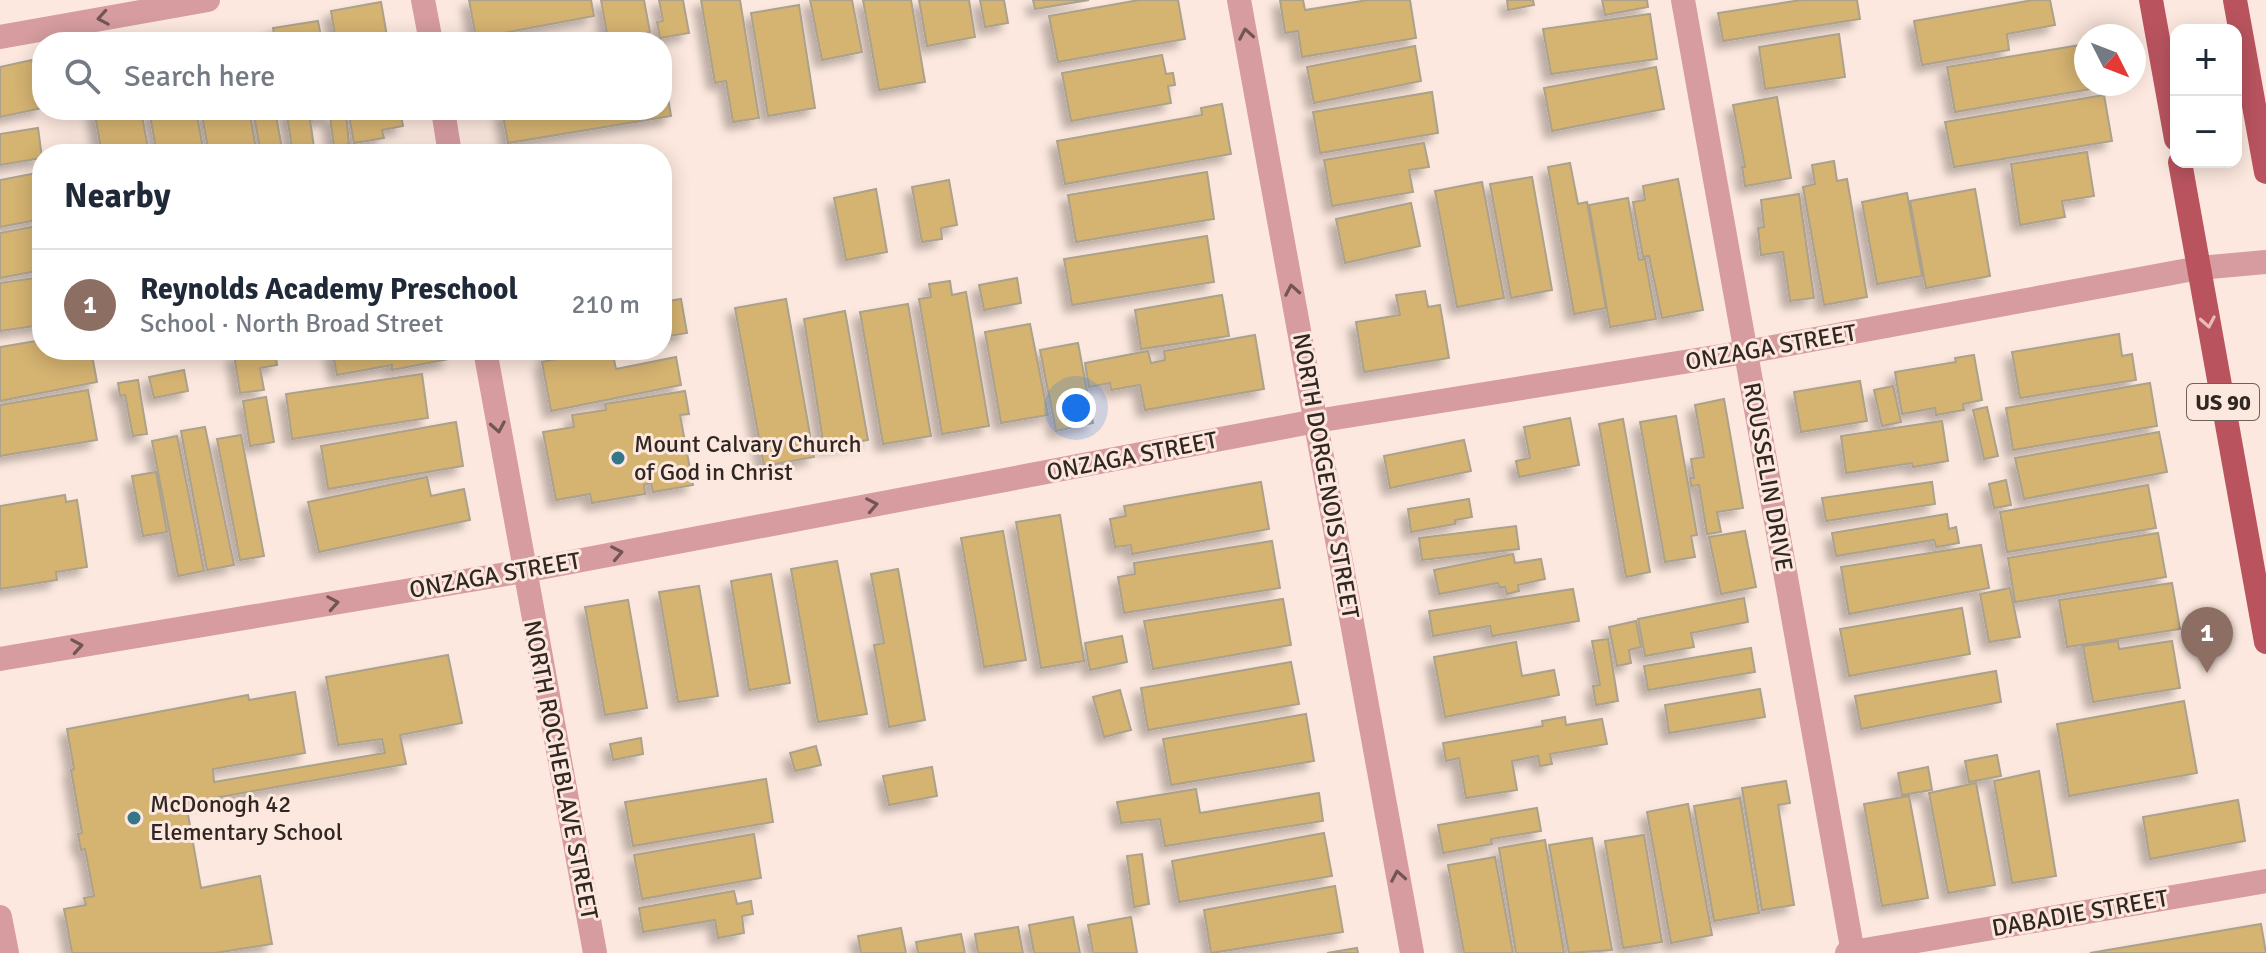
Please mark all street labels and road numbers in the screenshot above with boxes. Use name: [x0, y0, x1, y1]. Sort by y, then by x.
street label: ONZAGA STREET: [1683, 317, 1859, 377]
street label: NORTH DORGENOIS STREET: [1286, 331, 1366, 621]
street label: ROUSSELIN DRIVE: [1737, 380, 1799, 574]
road number: US 90: [2187, 384, 2259, 420]
street label: ONZAGA STREET: [1044, 425, 1220, 487]
street label: ONZAGA STREET: [407, 545, 583, 605]
street label: NORTH ROCHEBLAVE STREET: [517, 618, 605, 922]
street label: DABADIE STREET: [1990, 883, 2171, 943]

